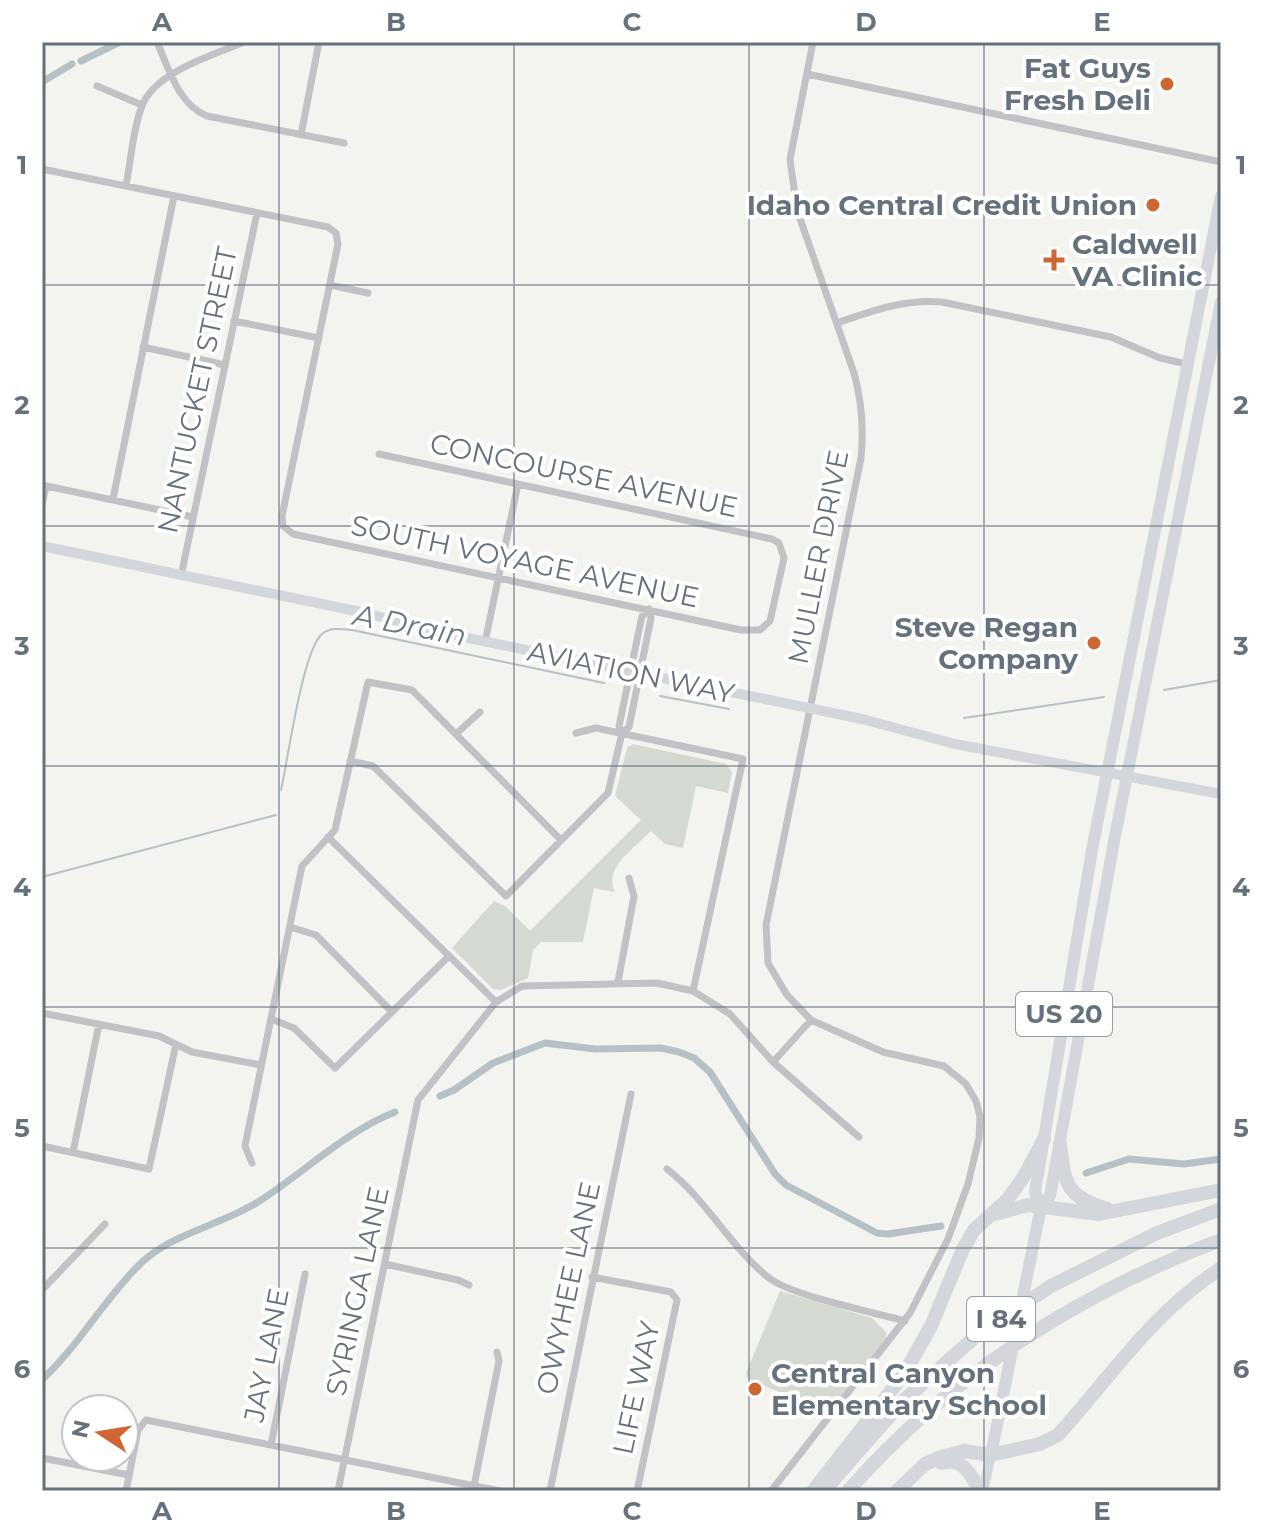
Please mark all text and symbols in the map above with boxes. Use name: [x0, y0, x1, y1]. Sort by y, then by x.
text: A: [151, 6, 173, 38]
text: B: [386, 6, 406, 38]
text: C: [623, 6, 642, 38]
text: D: [855, 6, 877, 38]
text: E: [1093, 6, 1111, 38]
place label: Fat Guys Fresh Deli: [1004, 51, 1151, 117]
marker: Fat Guys Fresh Deli: [1158, 75, 1176, 93]
text: 1: [17, 149, 27, 181]
text: 1: [1236, 149, 1246, 181]
place label: Idaho Central Credit Union: [747, 188, 1137, 222]
marker: Idaho Central Credit Union: [1144, 196, 1162, 214]
place label: Caldwell VA Clinic: [1071, 227, 1203, 293]
street label: NANTUCKET STREET: [150, 244, 244, 536]
marker: Caldwell VA Clinic: [1043, 249, 1065, 271]
text: 2: [14, 389, 30, 421]
text: 2: [1233, 389, 1249, 421]
street label: CONCOURSE AVENUE: [427, 426, 741, 524]
street label: MULLER DRIVE: [781, 447, 855, 667]
street label: SOUTH VOYAGE AVENUE: [348, 507, 702, 615]
water label: A Drain: [348, 596, 470, 654]
place label: Steve Regan Company: [895, 610, 1078, 676]
text: 3: [13, 630, 30, 662]
text: 3: [1232, 630, 1249, 662]
street label: AVIATION WAY: [525, 633, 738, 711]
marker: Steve Regan Company: [1085, 634, 1103, 652]
text: 4: [13, 871, 31, 903]
text: 4: [1232, 871, 1250, 903]
road number: US 20: [1016, 992, 1112, 1036]
text: 5: [14, 1112, 30, 1144]
text: 5: [1233, 1112, 1249, 1144]
street label: OWYHEE LANE: [529, 1179, 607, 1397]
street label: SYRINGA LANE: [318, 1183, 396, 1399]
street label: JAY LANE: [236, 1285, 296, 1426]
road number: I 84: [967, 1297, 1035, 1341]
street label: LIFE WAY: [605, 1318, 667, 1458]
text: 6: [14, 1353, 31, 1385]
text: 6: [1233, 1353, 1250, 1385]
place label: Central Canyon Elementary School: [771, 1356, 1047, 1422]
marker: Central Canyon Elementary School: [746, 1380, 764, 1398]
north arrow: [60, 1393, 140, 1473]
text: N: [66, 1417, 96, 1440]
text: A: [151, 1495, 173, 1527]
text: B: [386, 1495, 406, 1527]
text: C: [623, 1495, 642, 1527]
text: D: [855, 1495, 877, 1527]
text: E: [1093, 1495, 1111, 1527]

